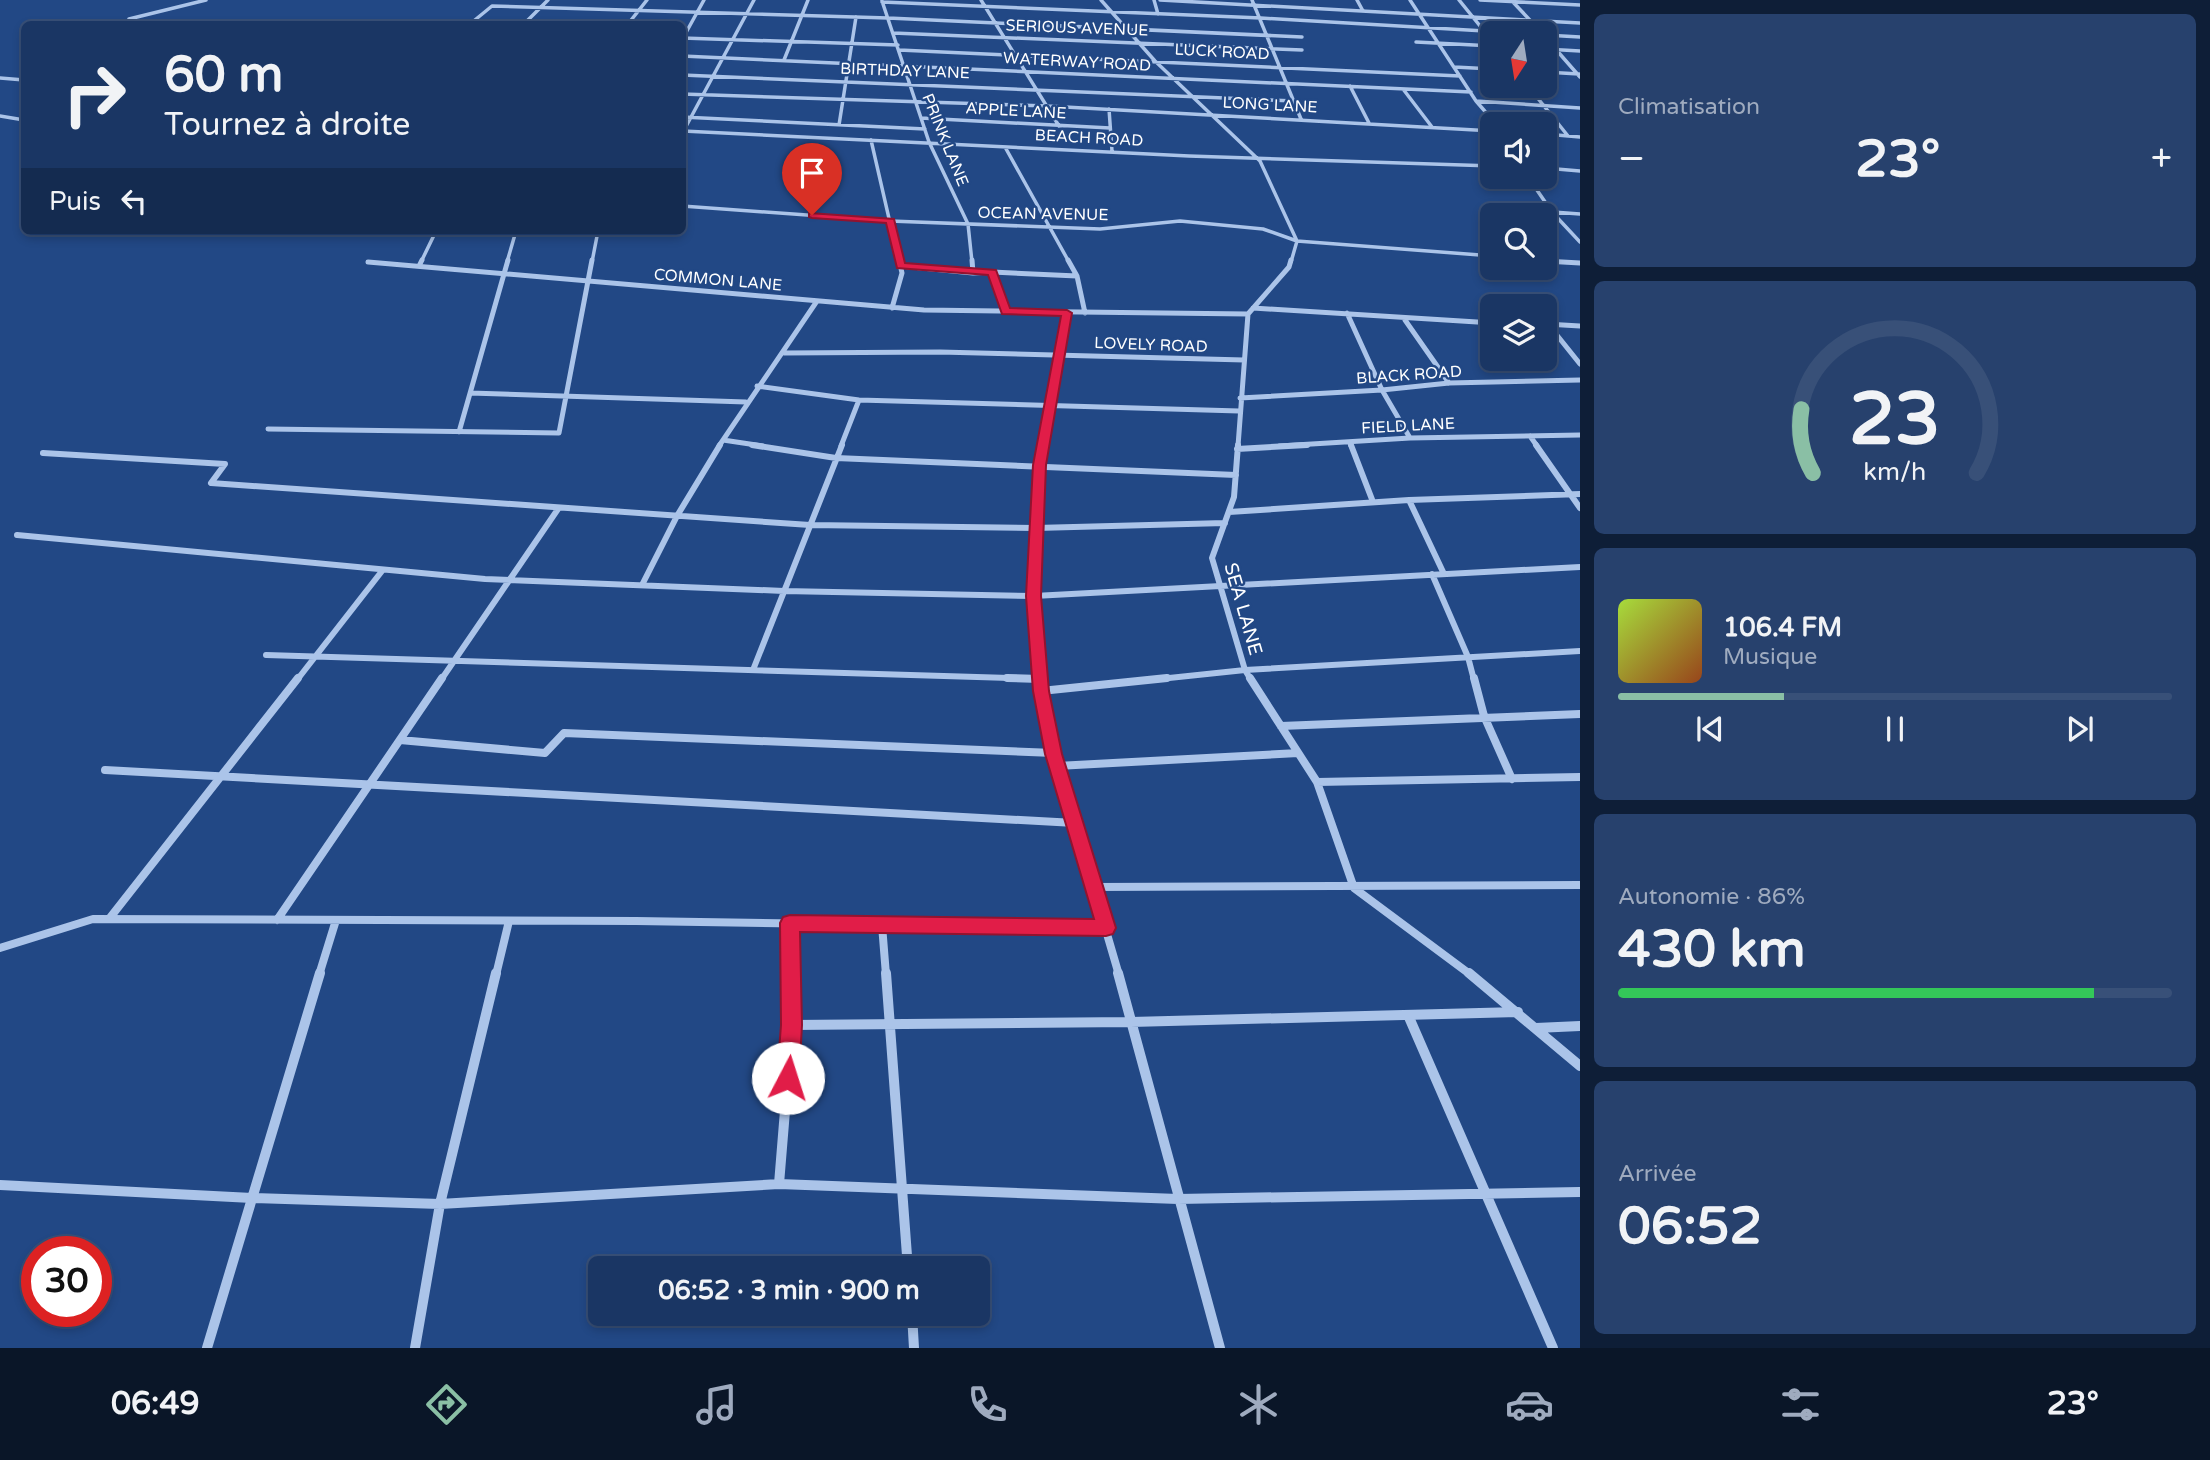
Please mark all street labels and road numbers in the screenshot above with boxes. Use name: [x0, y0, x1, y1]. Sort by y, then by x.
street label: SERIOUS AVENUE: [1005, 16, 1149, 40]
street label: LUCK ROAD: [1174, 40, 1270, 64]
street label: WATERWAY ROAD: [1003, 48, 1151, 76]
street label: BIRTHDAY LANE: [840, 59, 970, 83]
street label: PRINK LANE: [917, 91, 973, 189]
street label: LONG LANE: [1222, 93, 1318, 117]
street label: APPLE LANE: [965, 98, 1067, 124]
street label: BEACH ROAD: [1034, 125, 1144, 151]
street label: OCEAN AVENUE: [977, 203, 1109, 225]
street label: COMMON LANE: [653, 264, 783, 296]
street label: LOVELY ROAD: [1094, 333, 1208, 357]
street label: BLACK ROAD: [1356, 361, 1462, 389]
street label: FIELD LANE: [1361, 414, 1455, 438]
street label: SEA LANE: [1219, 560, 1267, 658]

